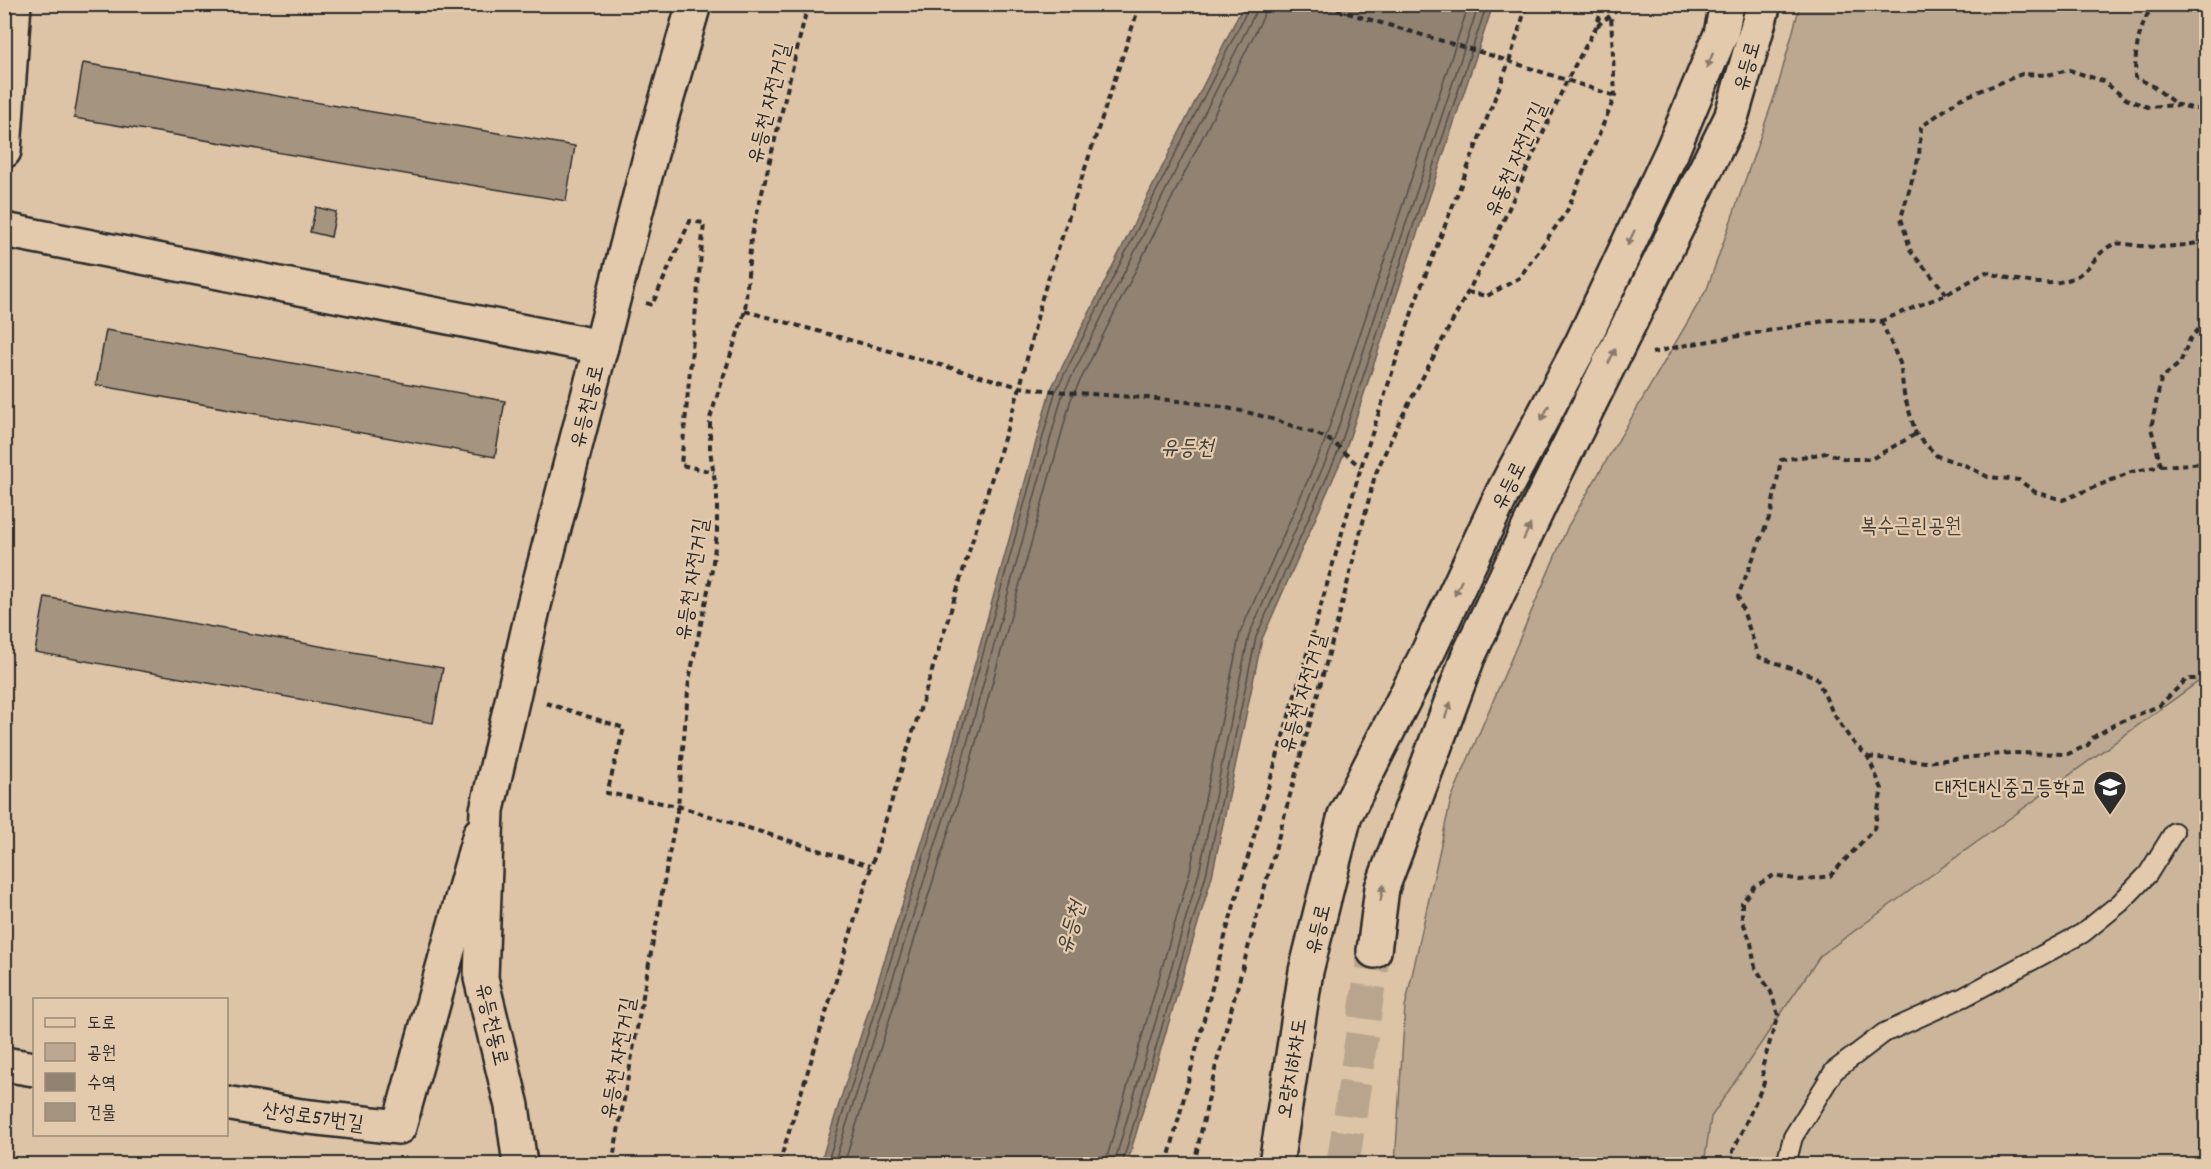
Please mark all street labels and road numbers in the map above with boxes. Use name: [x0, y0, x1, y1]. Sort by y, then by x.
street label: 유등로: [1727, 38, 1770, 95]
street label: 유등천 자전거길: [741, 40, 800, 167]
street label: 유동천 자전거길: [1479, 98, 1557, 223]
street label: 유등천동로: [564, 362, 614, 451]
street label: 유등로: [1486, 457, 1536, 516]
street label: 유등천 자전거길: [670, 516, 718, 643]
street label: 유등천 자전거길: [1273, 630, 1336, 757]
street label: 유등로: [1299, 901, 1341, 958]
street label: 유등천동로: [466, 980, 514, 1069]
street label: 유등천 자전거길: [594, 995, 645, 1122]
street label: 오량지하차도: [1271, 1016, 1317, 1121]
street label: 산성로57번길: [260, 1097, 365, 1141]

